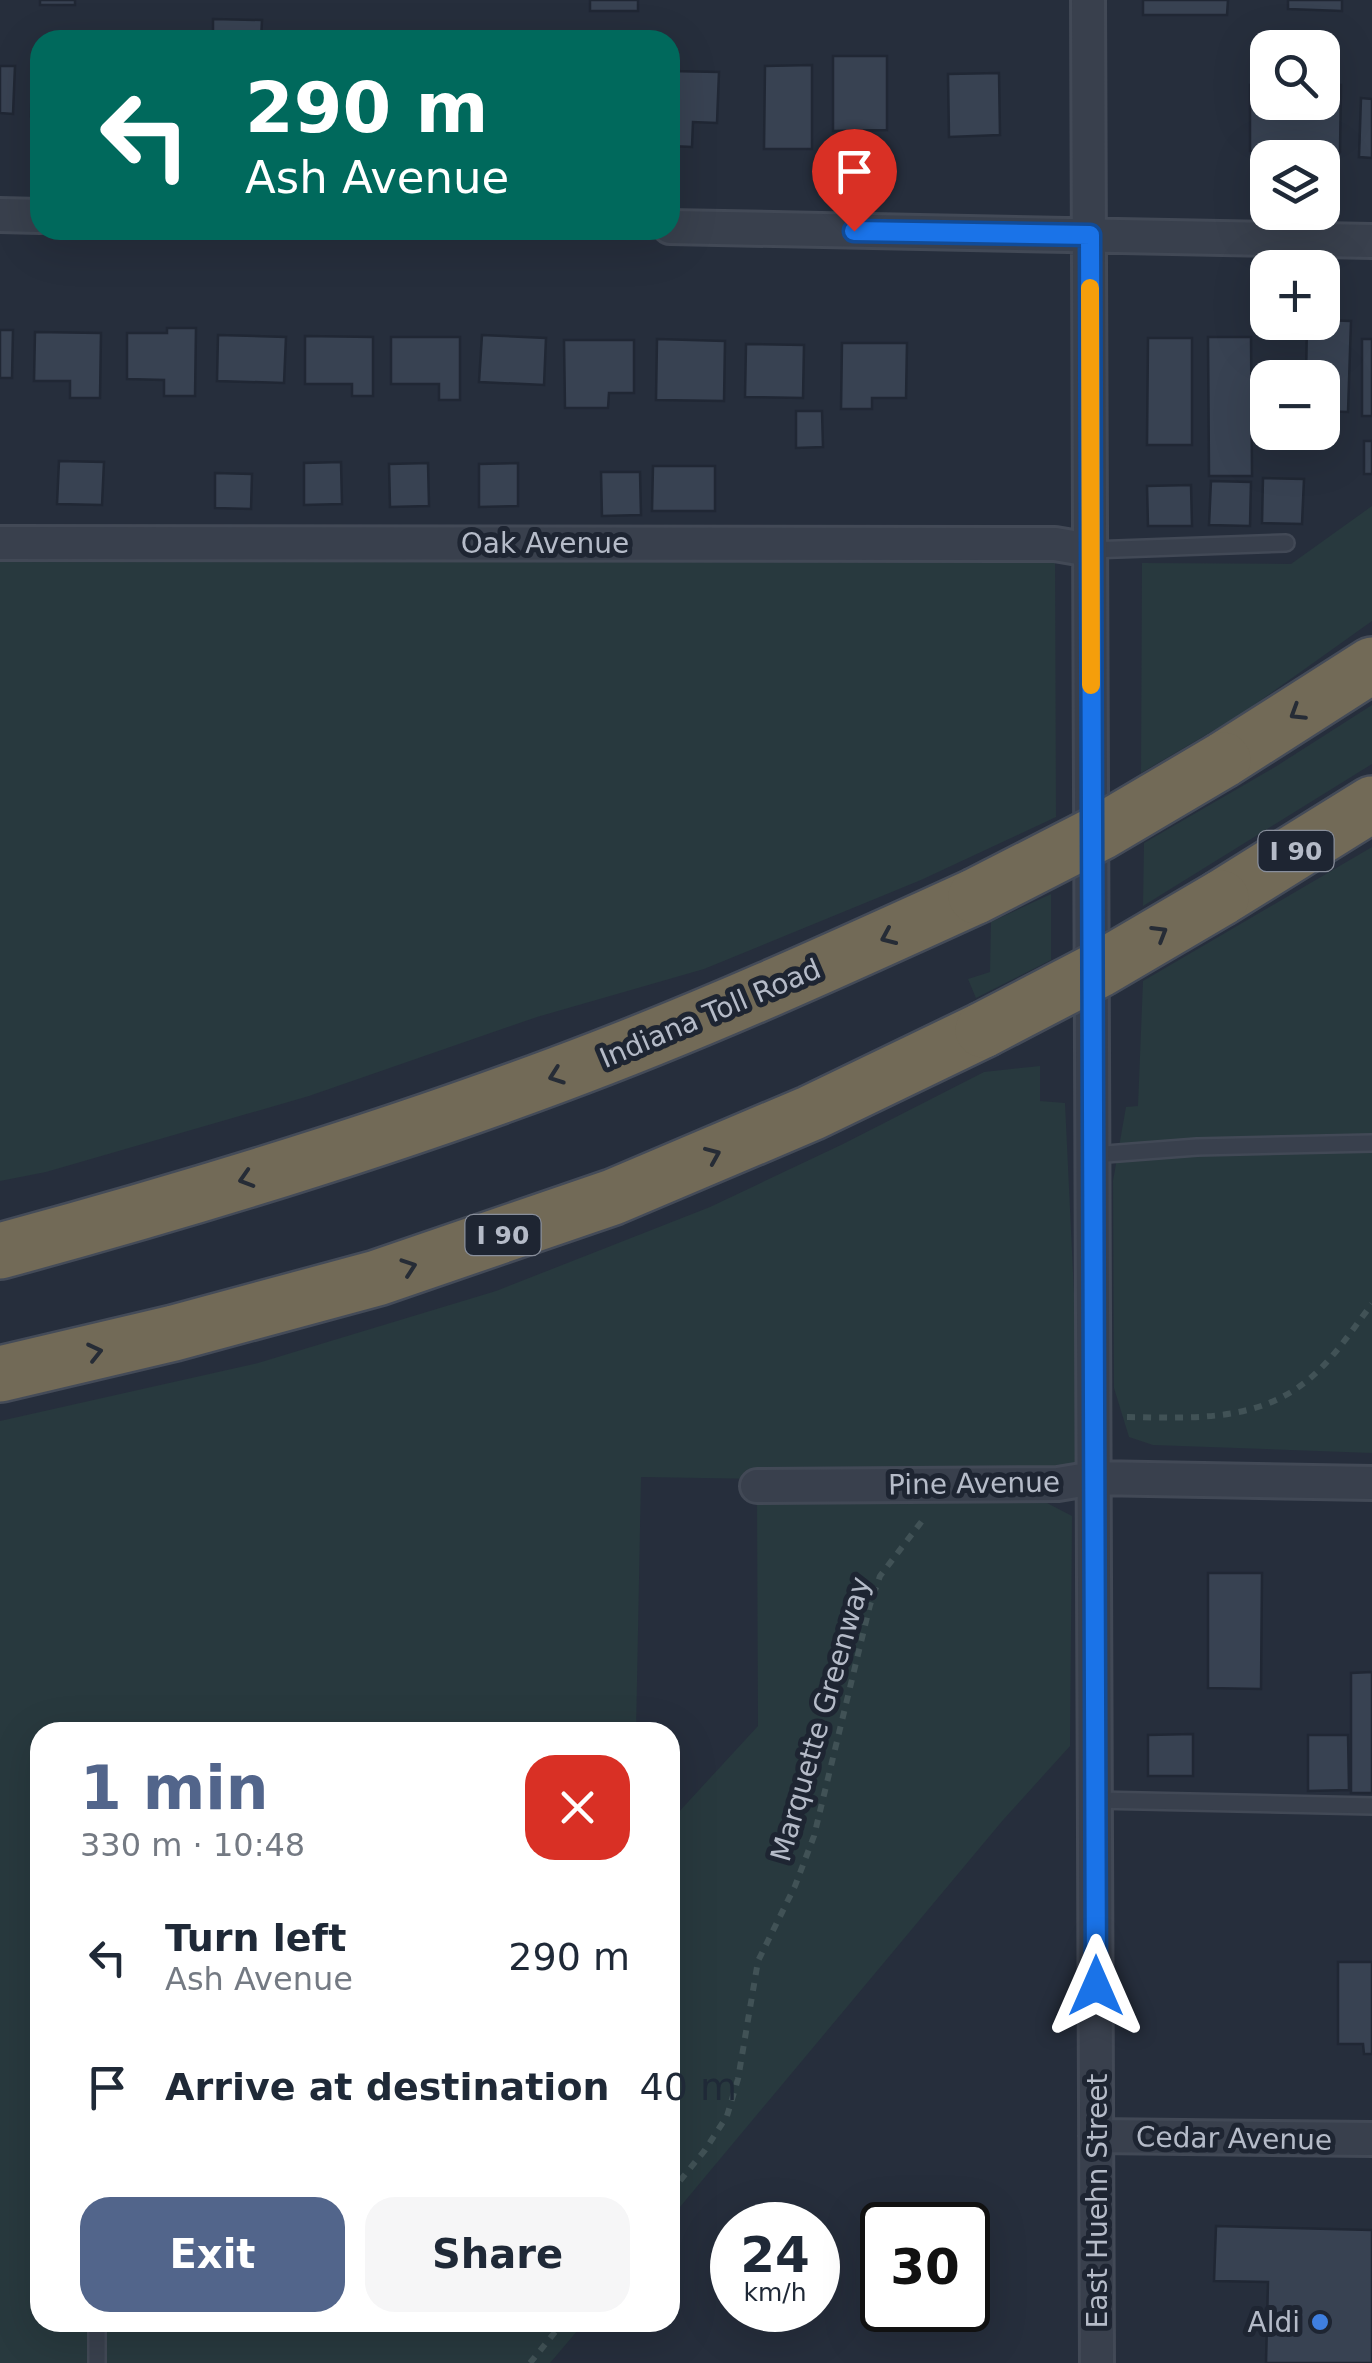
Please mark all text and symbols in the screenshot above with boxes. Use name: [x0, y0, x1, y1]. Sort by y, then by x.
map controls: [1250, 30, 1340, 450]
button: search: [1250, 30, 1340, 120]
text: 290 m: [245, 67, 488, 149]
icon: left: [80, 70, 210, 200]
pin: [812, 129, 897, 232]
button: layers: [1250, 140, 1340, 230]
icon: arrive: [827, 144, 882, 199]
text: Ash Avenue: [245, 151, 509, 204]
button: +: [1250, 250, 1340, 340]
button: −: [1250, 360, 1340, 450]
street label: Oak Avenue: [461, 527, 629, 560]
one-way arrow: [1290, 700, 1308, 719]
road number: I 90: [1258, 831, 1334, 871]
one-way arrow: [880, 924, 898, 944]
one-way arrow: [1149, 926, 1167, 945]
street label: Indiana Toll Road: [595, 952, 826, 1075]
one-way arrow: [548, 1064, 565, 1085]
one-way arrow: [703, 1146, 721, 1166]
one-way arrow: [238, 1168, 255, 1188]
road number: I 90: [466, 1215, 540, 1255]
one-way arrow: [399, 1259, 416, 1279]
one-way arrow: [86, 1343, 103, 1364]
street label: Pine Avenue: [888, 1466, 1060, 1501]
street label: Marquette Greenway: [764, 1573, 877, 1865]
text: 1 min: [80, 1753, 268, 1823]
button: close: [525, 1755, 630, 1860]
text: 330 m · 10:48: [80, 1826, 305, 1864]
text: Turn left: [165, 1916, 346, 1960]
icon: left: [80, 1930, 135, 1985]
position arrow: [1044, 1934, 1148, 2038]
text: 290 m: [508, 1935, 630, 1979]
text: Ash Avenue: [165, 1960, 353, 1998]
icon: arrive: [80, 2060, 135, 2115]
text: Arrive at destination: [165, 2065, 610, 2109]
text: 40 m: [640, 2065, 737, 2109]
street label: East Huehn Street: [1081, 2074, 1114, 2328]
street label: Cedar Avenue: [1136, 2120, 1332, 2157]
button: Exit: [80, 2197, 345, 2312]
button: Share: [365, 2197, 630, 2312]
speed limit sign: 30: [860, 2202, 990, 2332]
text: 24: [740, 2226, 810, 2284]
text: km/h: [743, 2278, 807, 2307]
place label: Aldi: [1248, 2306, 1300, 2339]
marker: Aldi: [1309, 2311, 1331, 2333]

